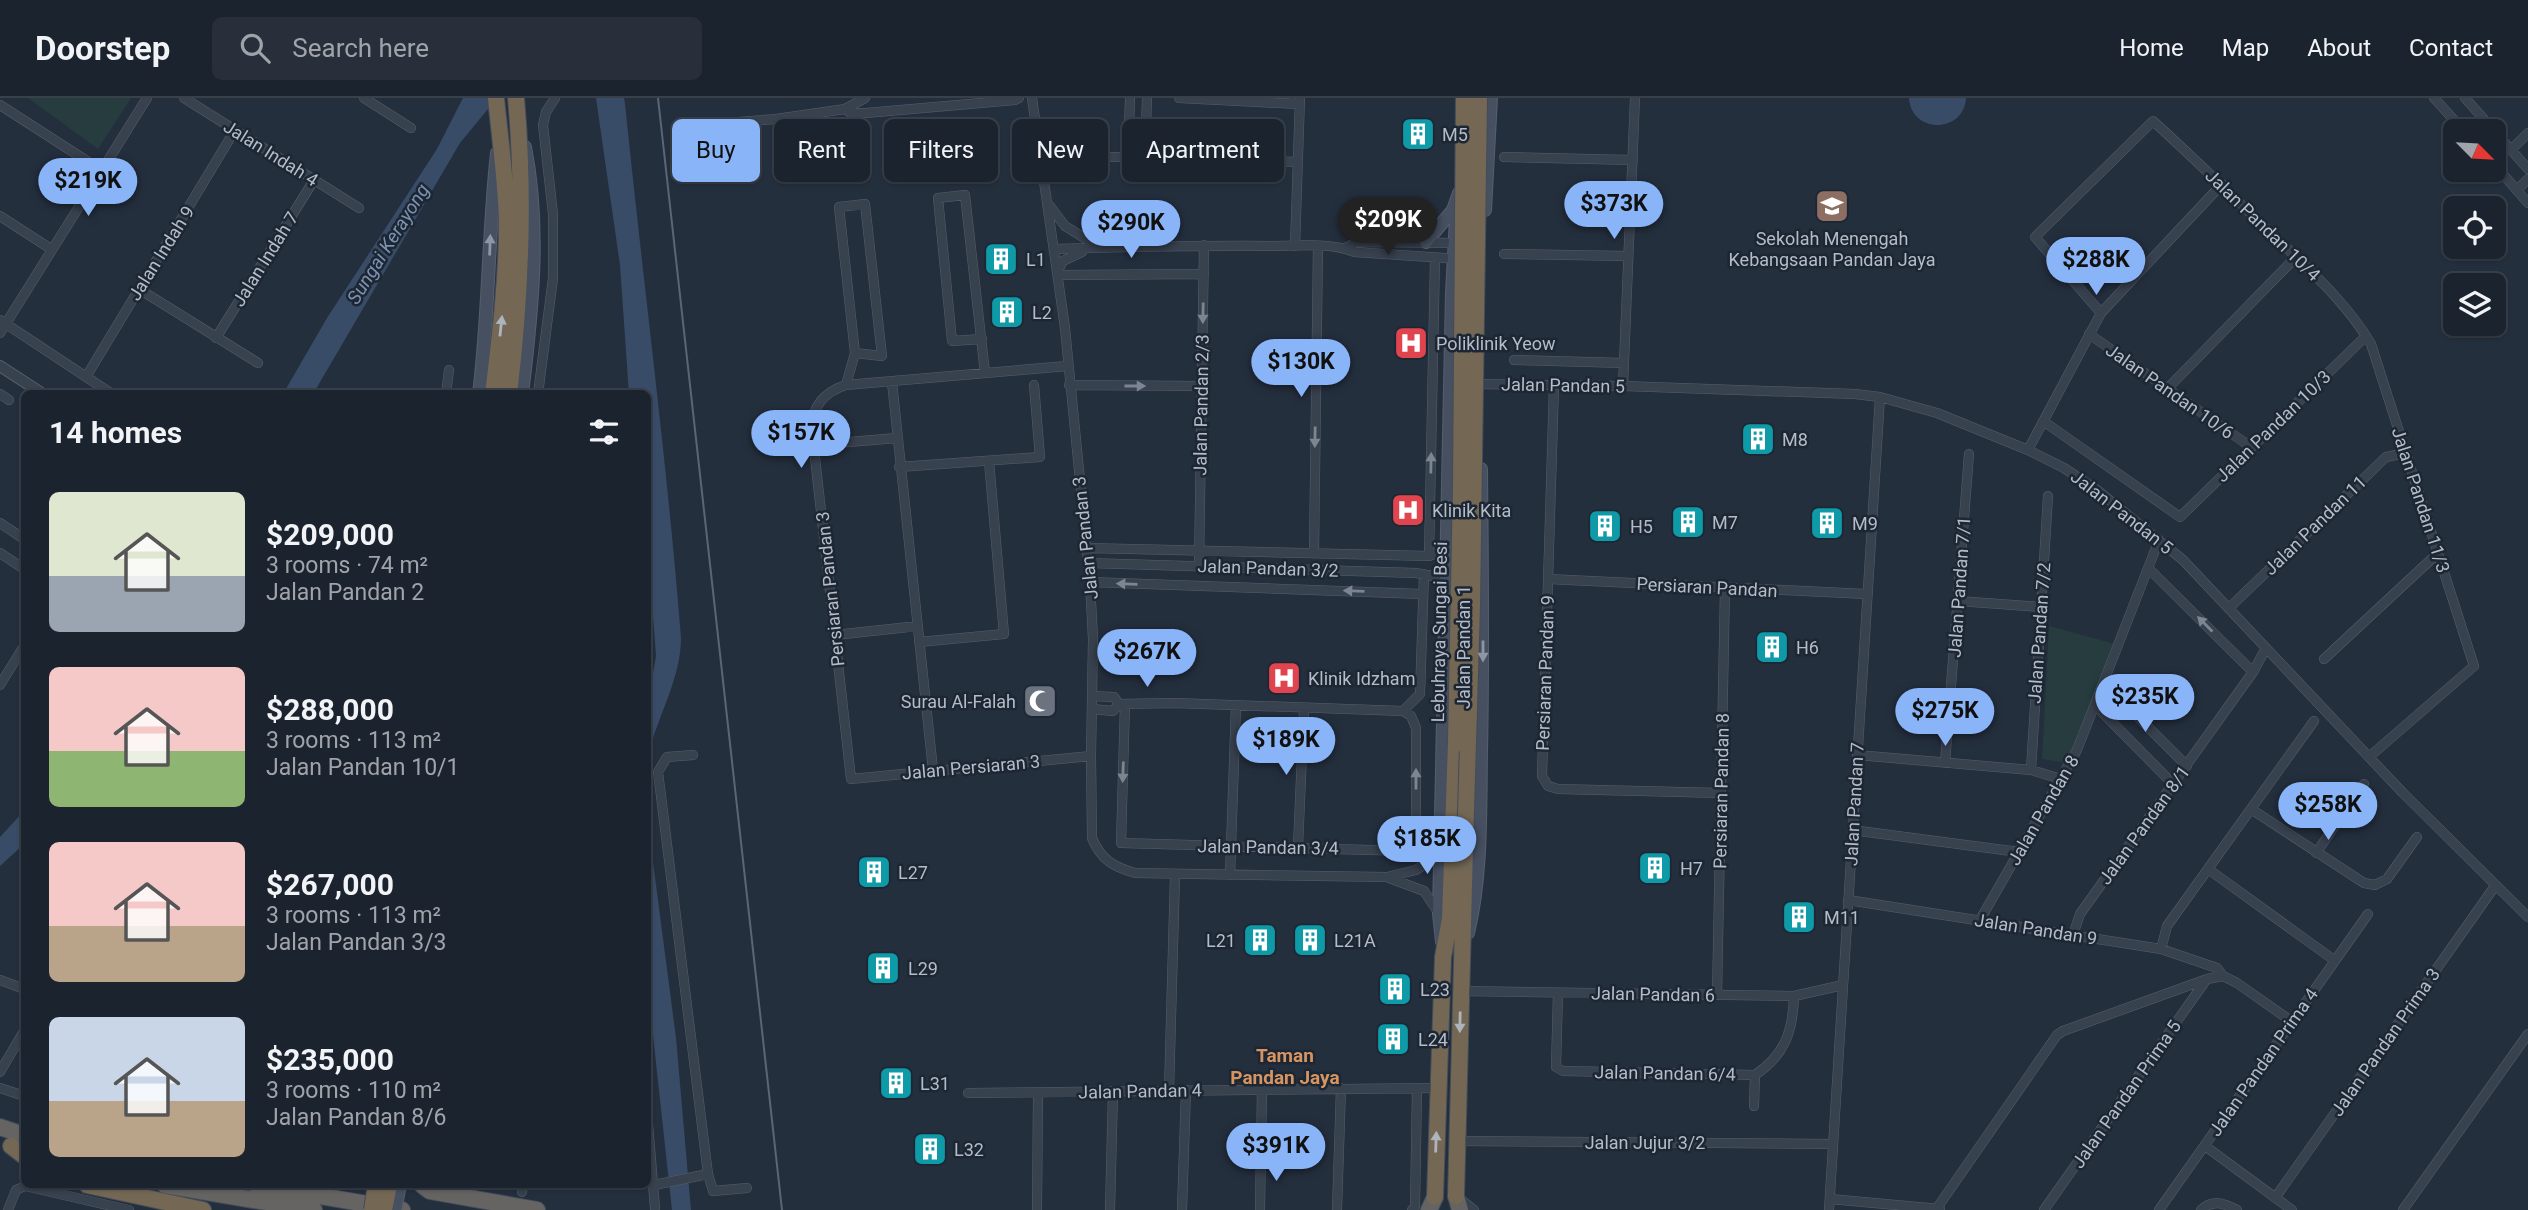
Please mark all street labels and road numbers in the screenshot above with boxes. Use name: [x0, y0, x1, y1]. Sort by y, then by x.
street label: Jalan Indah 4: [220, 116, 322, 190]
street label: Jalan Pandan 10/4: [2201, 165, 2325, 285]
street label: Jalan Indah 9: [124, 202, 198, 304]
street label: Jalan Indah 7: [228, 208, 302, 310]
street label: Jalan Pandan 2/3: [1189, 334, 1213, 476]
street label: Jalan Pandan 10/6: [2102, 339, 2238, 443]
street label: Jalan Pandan 10/3: [2211, 366, 2335, 486]
street label: Jalan Pandan 5: [1501, 373, 1625, 397]
street label: Jalan Pandan 11/3: [2388, 425, 2454, 575]
street label: Jalan Pandan 5: [2067, 466, 2177, 558]
street label: Jalan Pandan 11: [2260, 471, 2370, 579]
street label: Jalan Pandan 3: [1068, 475, 1102, 601]
street label: Persiaran Pandan 3: [811, 510, 849, 668]
street label: Jalan Pandan 7/1: [1944, 516, 1974, 658]
street label: Lebuhraya Sungai Besi: [1427, 541, 1451, 723]
street label: Jalan Pandan 3/2: [1197, 555, 1339, 581]
street label: Jalan Pandan 7/2: [2024, 562, 2054, 704]
street label: Persiaran Pandan: [1636, 573, 1778, 601]
street label: Jalan Pandan 1: [1453, 585, 1474, 709]
street label: Persiaran Pandan 9: [1532, 595, 1558, 751]
street label: Persiaran Pandan 8: [1709, 713, 1733, 869]
street label: Jalan Pandan 7: [1840, 742, 1868, 866]
street label: Jalan Persiaran 3: [901, 750, 1041, 784]
street label: Jalan Pandan 8: [2003, 751, 2083, 869]
street label: Jalan Pandan 8/1: [2094, 762, 2194, 888]
street label: Jalan Pandan 3/4: [1197, 835, 1339, 859]
street label: Jalan Pandan 9: [1973, 909, 2099, 949]
street label: Jalan Pandan Prima 3: [2326, 964, 2444, 1120]
street label: Jalan Pandan 6: [1591, 982, 1715, 1006]
street label: Jalan Pandan Prima 4: [2204, 984, 2322, 1140]
street label: Jalan Pandan Prima 5: [2067, 1016, 2185, 1172]
street label: Jalan Pandan 6/4: [1594, 1061, 1736, 1085]
street label: Jalan Pandan 4: [1078, 1079, 1202, 1103]
street label: Jalan Jujur 3/2: [1585, 1132, 1705, 1153]

